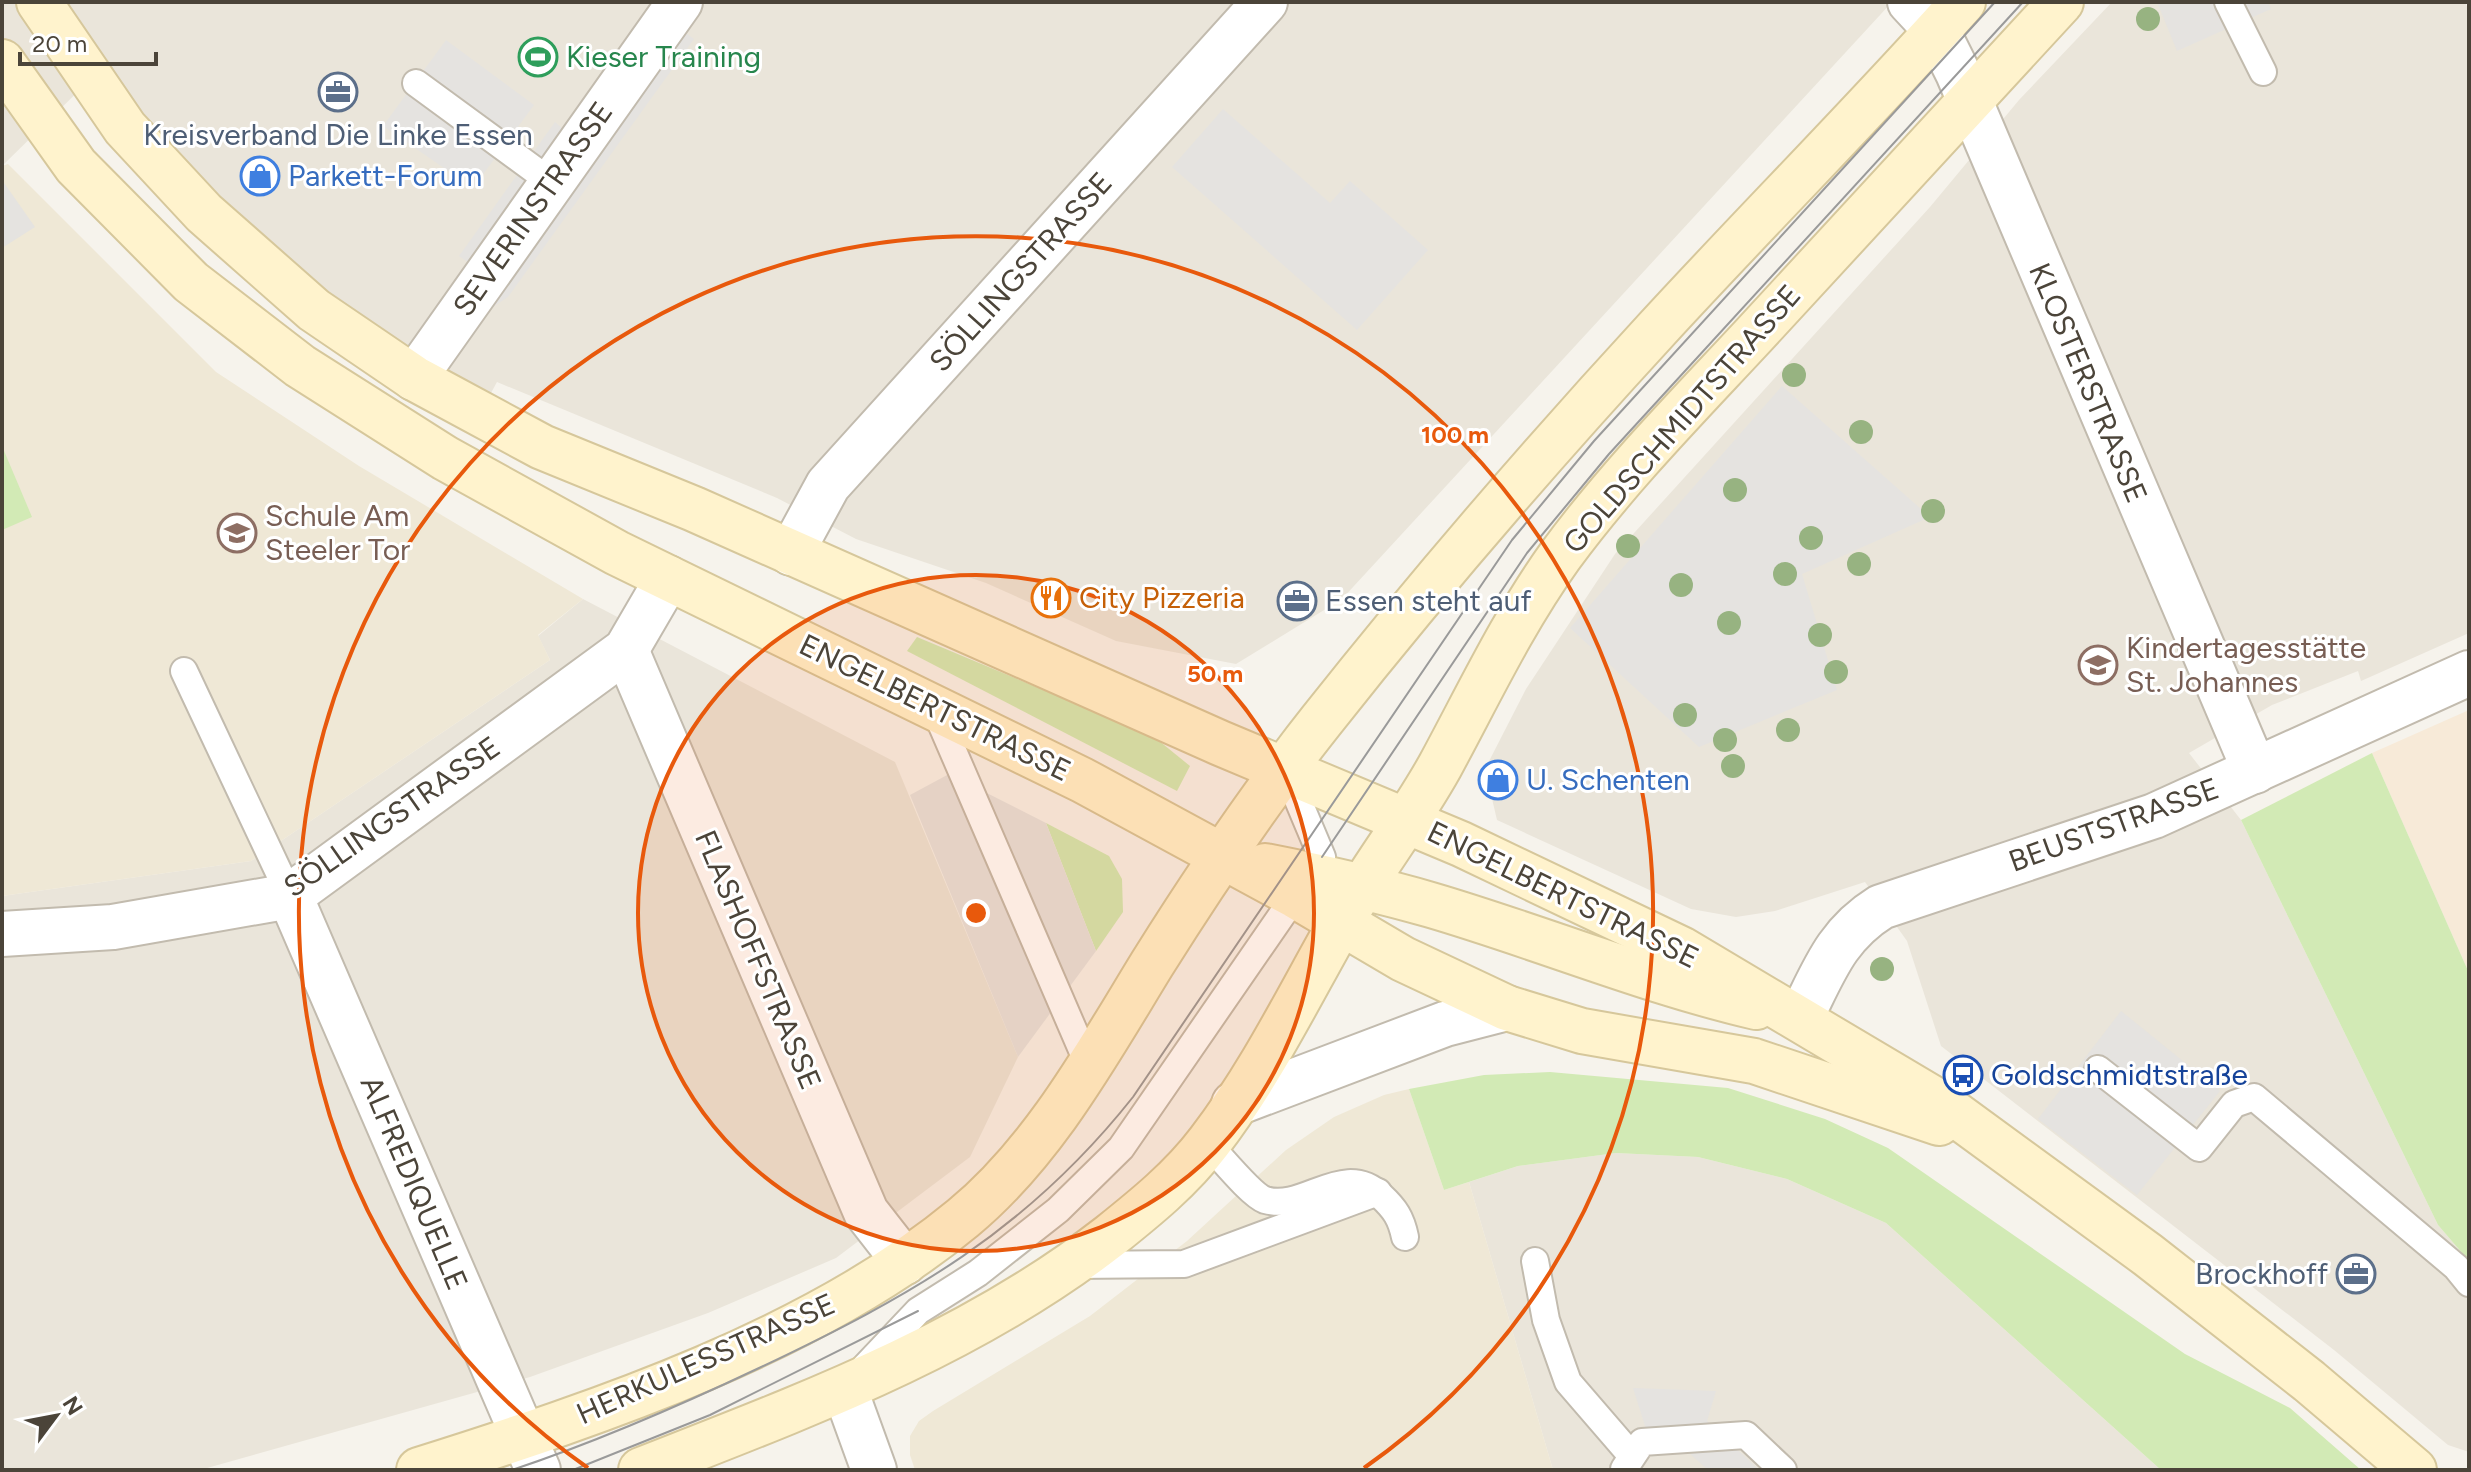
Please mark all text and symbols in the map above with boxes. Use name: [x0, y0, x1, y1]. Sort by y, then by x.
scale bar: [20, 16, 156, 66]
text: 20 m: [32, 29, 87, 58]
sports icon: Kieser Training: [517, 36, 559, 78]
place label: Kieser Training: [566, 38, 761, 75]
office icon: Kreisverband Die Linke Essen: [317, 71, 359, 113]
street label: SEVERINSTRASSE: [445, 94, 620, 323]
place label: Kreisverband Die Linke Essen: [143, 116, 533, 153]
shop icon: Parkett-Forum: [239, 155, 281, 197]
place label: Parkett-Forum: [288, 157, 482, 194]
street label: SÖLLINGSTRASSE: [921, 164, 1120, 379]
street label: KLOSTERSTRASSE: [2021, 257, 2156, 508]
street label: GOLDSCHMIDTSTRASSE: [1555, 277, 1808, 561]
text: 100 m: [1421, 420, 1489, 449]
place label: Schule Am Steeler Tor: [265, 497, 410, 568]
school or university icon: Schule Am Steeler Tor: [216, 512, 258, 554]
restaurant icon: City Pizzeria: [1030, 577, 1072, 619]
place label: City Pizzeria: [1079, 579, 1245, 616]
office icon: Essen steht auf: [1276, 580, 1318, 622]
place label: Essen steht auf: [1325, 582, 1531, 619]
street label: ENGELBERTSTRASSE: [794, 626, 1077, 789]
place label: Kindertagesstätte St. Johannes: [2126, 629, 2366, 700]
school or university icon: Kindertagesstätte St. Johannes: [2077, 644, 2119, 686]
text: 50 m: [1187, 659, 1243, 688]
street label: SÖLLINGSTRASSE: [276, 728, 507, 905]
shop icon: U. Schenten: [1477, 759, 1519, 801]
place label: U. Schenten: [1526, 761, 1690, 798]
street label: BEUSTSTRASSE: [2004, 769, 2224, 880]
street label: ENGELBERTSTRASSE: [1422, 813, 1705, 976]
street label: FLASHOFFSTRASSE: [687, 825, 830, 1095]
centre of rings: [962, 899, 990, 927]
bus stop icon: Goldschmidtstraße: [1942, 1054, 1984, 1096]
place label: Goldschmidtstraße: [1991, 1056, 2248, 1093]
street label: ALFREDIQUELLE: [353, 1070, 476, 1295]
office icon: Brockhoff: [2335, 1253, 2377, 1295]
place label: Brockhoff: [2195, 1255, 2328, 1292]
street label: HERKULESSTRASSE: [571, 1285, 841, 1432]
north arrow: [16, 1376, 96, 1456]
text: N: [57, 1391, 88, 1420]

